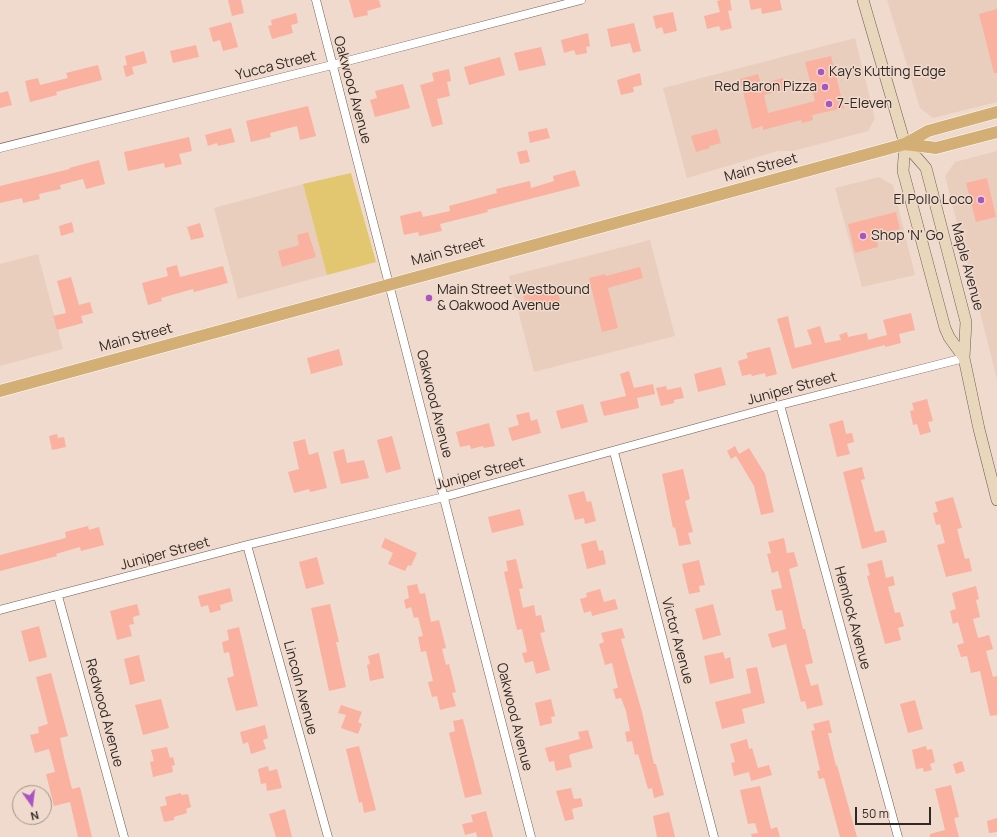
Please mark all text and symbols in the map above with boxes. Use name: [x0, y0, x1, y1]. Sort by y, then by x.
street label: Oakwood Avenue: [330, 34, 374, 146]
street label: Yucca Street: [234, 48, 318, 84]
place label: Kay's Kutting Edge: [829, 64, 946, 80]
marker: Kay's Kutting Edge: [816, 67, 826, 77]
place label: Red Baron Pizza: [714, 79, 817, 95]
marker: Red Baron Pizza: [820, 82, 830, 92]
place label: 7-Eleven: [837, 96, 892, 112]
marker: 7-Eleven: [824, 99, 834, 109]
street label: Main Street: [723, 150, 799, 186]
place label: El Pollo Loco: [893, 192, 973, 208]
marker: El Pollo Loco: [976, 195, 986, 205]
street label: Maple Avenue: [947, 221, 987, 313]
place label: Shop 'N' Go: [871, 228, 944, 244]
marker: Shop 'N' Go: [858, 231, 868, 241]
street label: Main Street: [410, 234, 486, 270]
place label: Main Street Westbound & Oakwood Avenue: [437, 282, 590, 314]
marker: Main Street Westbound & Oakwood Avenue: [424, 293, 434, 303]
street label: Main Street: [98, 320, 174, 356]
street label: Oakwood Avenue: [412, 348, 456, 460]
street label: Juniper Street: [745, 369, 839, 409]
street label: Juniper Street: [433, 454, 527, 494]
street label: Juniper Street: [118, 534, 212, 574]
street label: Hemlock Avenue: [830, 564, 874, 672]
street label: Victor Avenue: [657, 596, 697, 686]
street label: Lincoln Avenue: [279, 639, 321, 737]
street label: Redwood Avenue: [81, 657, 127, 769]
street label: Oakwood Avenue: [492, 661, 536, 773]
north arrow: [12, 785, 52, 825]
scale bar: [857, 799, 933, 825]
text: 50 m: [862, 805, 889, 822]
text: N: [29, 808, 40, 824]

